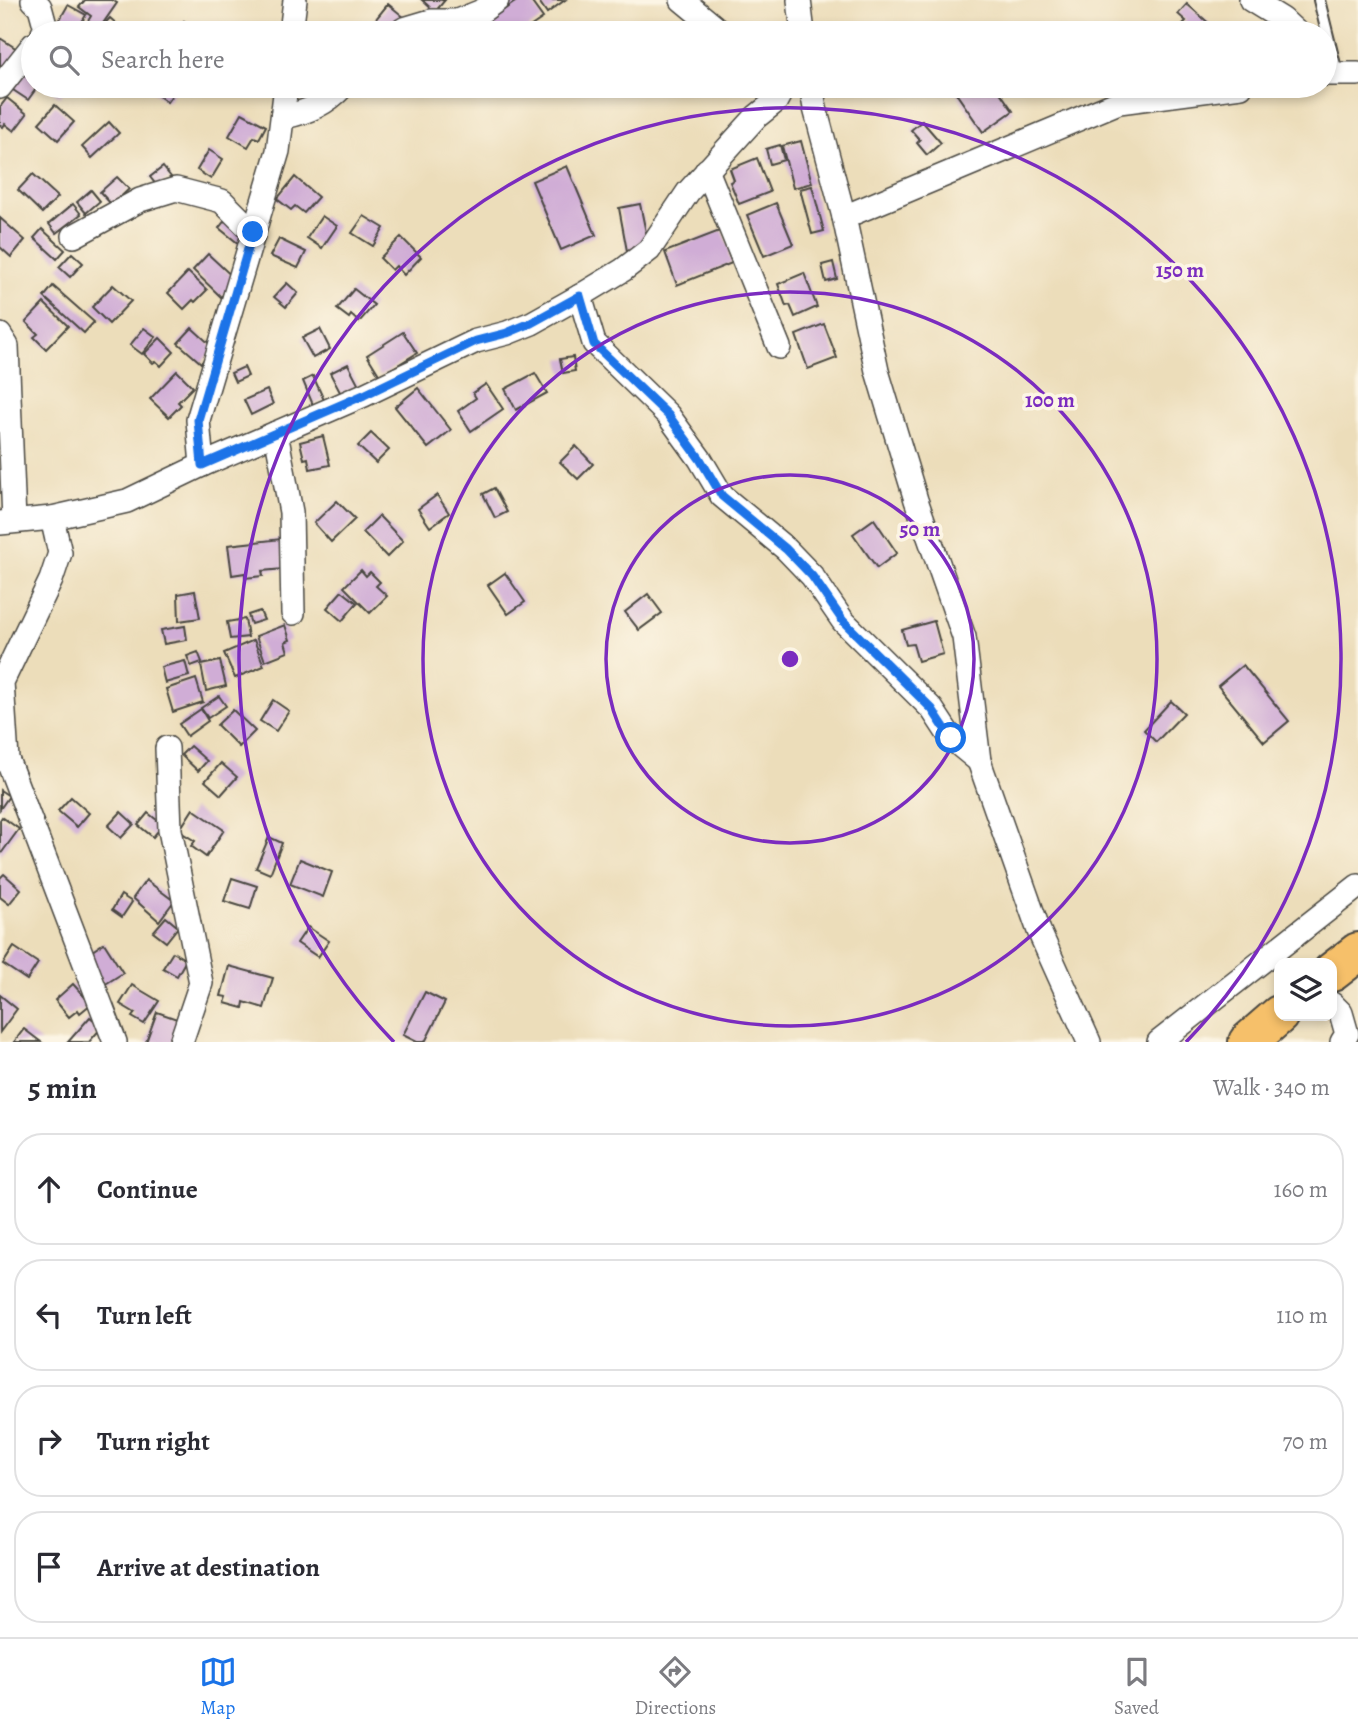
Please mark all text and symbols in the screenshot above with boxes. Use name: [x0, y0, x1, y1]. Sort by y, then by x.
search box: [21, 21, 1337, 98]
icon: search: [45, 41, 83, 79]
text: Search here: [101, 42, 225, 77]
route end: [237, 216, 268, 247]
text: 150 m: [1156, 256, 1205, 284]
text: 100 m: [1025, 386, 1075, 414]
text: 50 m: [900, 515, 941, 543]
centre of rings: [778, 647, 802, 671]
route start: [935, 722, 966, 753]
map controls: [1274, 958, 1337, 1021]
button: layers: [1274, 958, 1337, 1021]
text: 5 min: [28, 1068, 97, 1108]
text: Walk · 340 m: [1213, 1072, 1330, 1103]
icon: ahead: [30, 1170, 68, 1208]
text: Continue: [97, 1172, 198, 1207]
text: 160 m: [1274, 1174, 1328, 1205]
icon: left: [30, 1296, 68, 1334]
text: Turn left: [97, 1298, 192, 1333]
text: 110 m: [1276, 1300, 1328, 1331]
icon: right: [30, 1422, 68, 1460]
text: Turn right: [97, 1424, 210, 1459]
text: 70 m: [1282, 1426, 1328, 1457]
icon: arrive: [30, 1548, 68, 1586]
text: Arrive at destination: [97, 1550, 320, 1585]
tab: Map: [199, 1653, 237, 1721]
tab: Directions: [635, 1653, 716, 1721]
tab: Saved: [1114, 1653, 1159, 1721]

